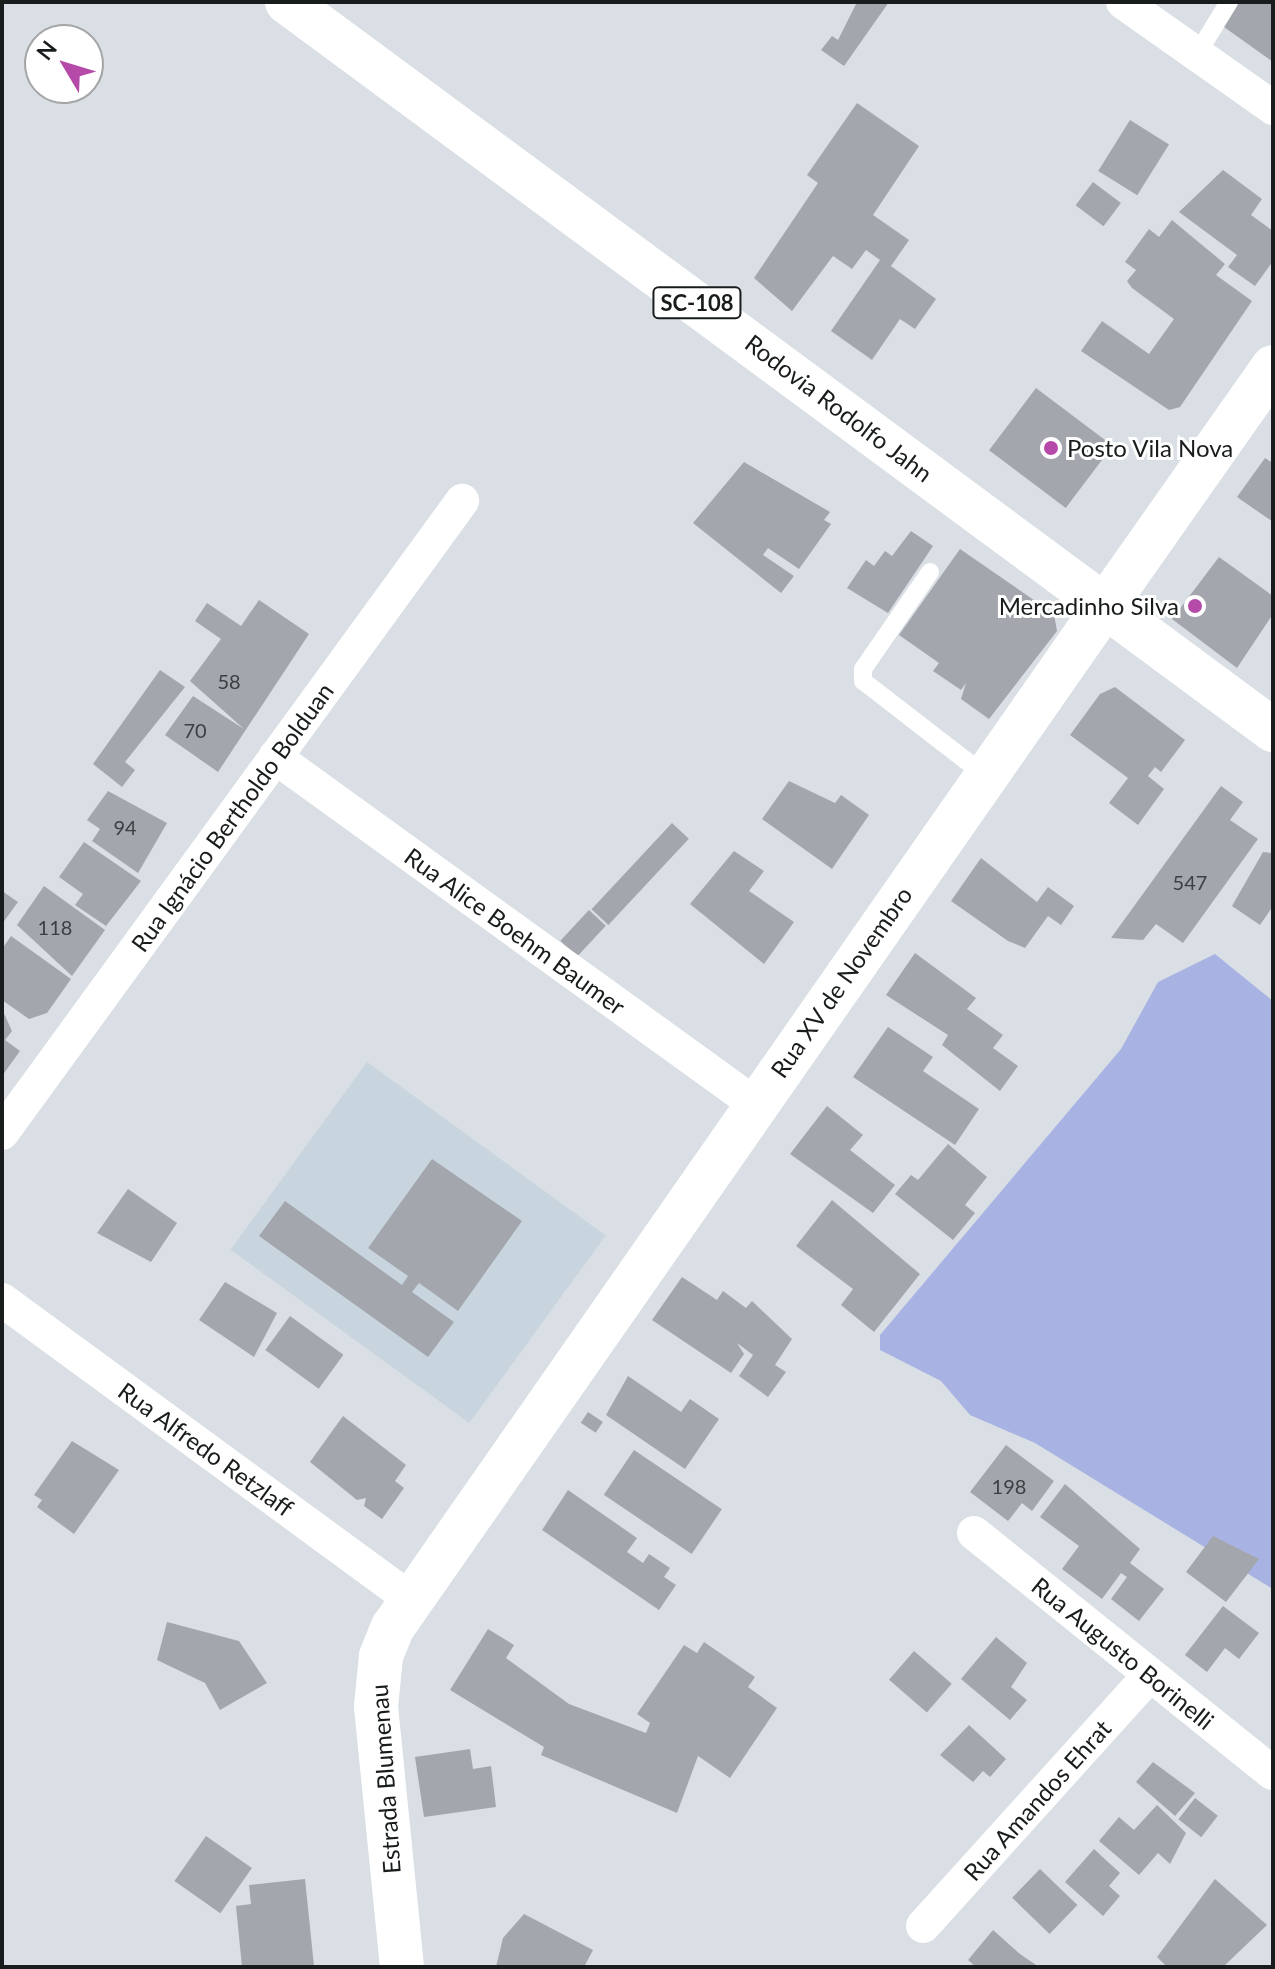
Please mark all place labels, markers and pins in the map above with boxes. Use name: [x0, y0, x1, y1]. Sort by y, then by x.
place label: Posto Vila Nova: [1067, 434, 1234, 462]
marker: Posto Vila Nova: [1042, 439, 1060, 457]
place label: Mercadinho Silva: [999, 592, 1179, 620]
marker: Mercadinho Silva: [1186, 597, 1204, 615]

